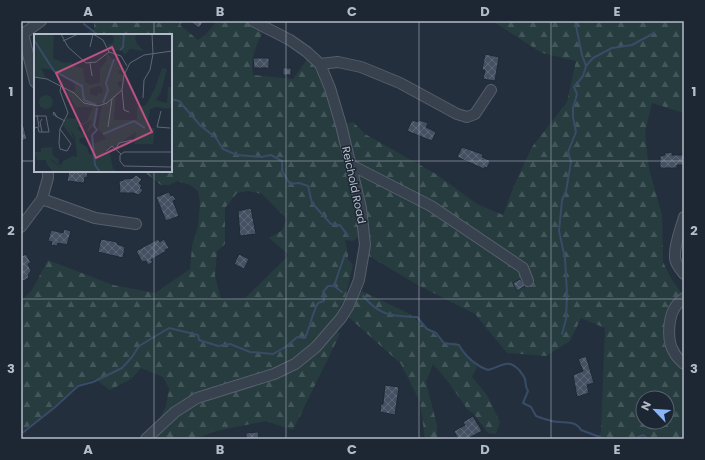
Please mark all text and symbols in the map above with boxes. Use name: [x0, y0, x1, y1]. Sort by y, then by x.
text: A: [83, 2, 93, 21]
text: B: [216, 2, 225, 21]
text: C: [347, 2, 357, 21]
text: D: [480, 2, 490, 21]
text: E: [613, 2, 621, 21]
inset map: [34, 34, 172, 172]
text: 1: [9, 82, 13, 101]
text: 1: [692, 82, 696, 101]
street label: Reichold Road: [338, 145, 370, 225]
text: 2: [7, 221, 15, 240]
text: 2: [690, 221, 698, 240]
text: 3: [7, 359, 15, 378]
text: 3: [690, 359, 698, 378]
north arrow: [635, 390, 675, 430]
text: N: [637, 399, 655, 413]
text: A: [83, 440, 93, 459]
text: B: [216, 440, 225, 459]
text: C: [347, 440, 357, 459]
text: D: [480, 440, 490, 459]
text: E: [613, 440, 621, 459]

